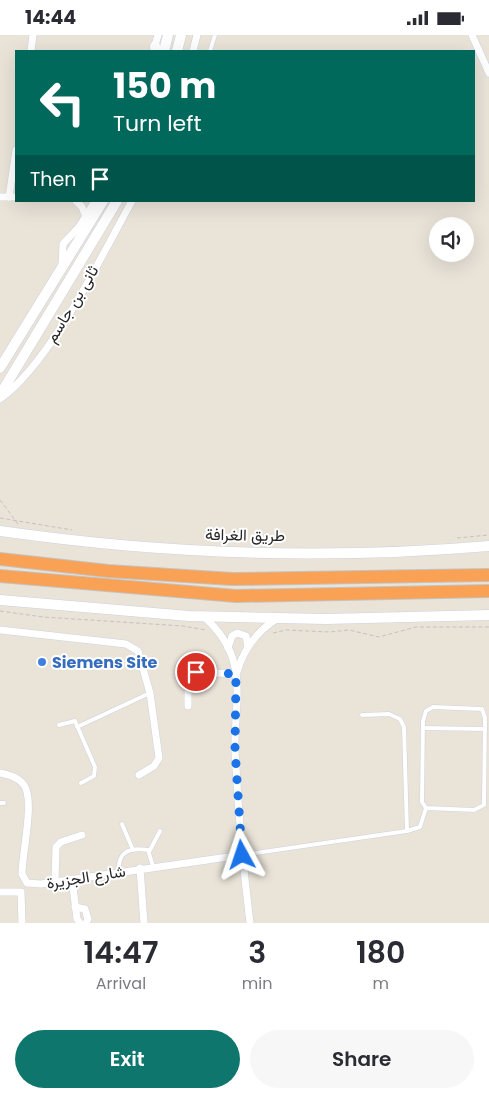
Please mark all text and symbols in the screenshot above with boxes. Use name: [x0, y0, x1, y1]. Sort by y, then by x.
text: 14:44: [25, 4, 76, 31]
text: 150 m: [113, 61, 216, 110]
icon: left: [30, 70, 95, 135]
text: Turn left: [113, 108, 201, 139]
icon: arrive: [86, 165, 114, 193]
text: Then: [30, 166, 76, 193]
map controls: [429, 217, 474, 262]
button: sound: [429, 217, 474, 262]
street label: ثانى بن جاسم: [40, 261, 104, 347]
street label: طريق الغرافة: [205, 523, 285, 547]
place label: Siemens Site: [52, 651, 157, 674]
pin: [175, 651, 217, 693]
marker: Siemens Site: [36, 656, 48, 668]
icon: arrive: [182, 658, 210, 686]
position arrow: [215, 828, 267, 880]
street label: شارع الجزيرة: [45, 859, 127, 895]
text: 14:47: [83, 931, 158, 974]
text: 3: [248, 931, 266, 974]
text: 180: [356, 931, 406, 974]
text: Arrival: [96, 972, 146, 995]
text: min: [242, 972, 272, 995]
text: m: [372, 972, 389, 995]
button: Exit: [15, 1030, 240, 1088]
button: Share: [250, 1030, 474, 1088]

